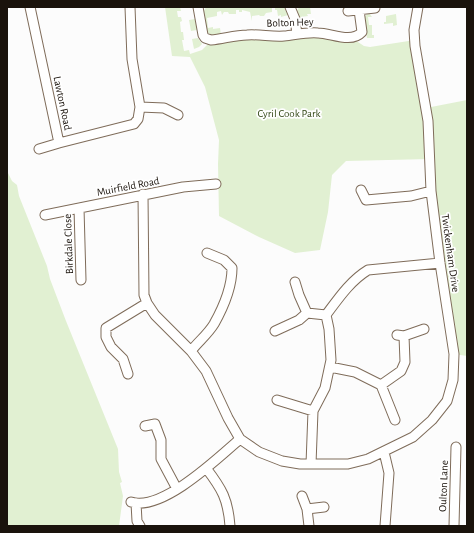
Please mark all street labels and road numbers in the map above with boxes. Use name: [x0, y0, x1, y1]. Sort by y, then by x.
street label: Bolton Hey: [266, 16, 314, 29]
street label: Lawton Road: [51, 75, 74, 131]
street label: Muirfield Road: [96, 175, 161, 198]
street label: Twickenham Drive: [440, 213, 461, 293]
street label: Birkdale Close: [62, 214, 75, 274]
street label: Oulton Lane: [437, 460, 450, 512]

